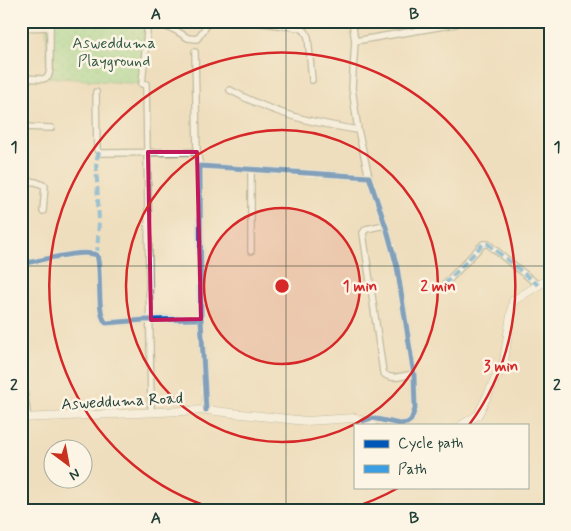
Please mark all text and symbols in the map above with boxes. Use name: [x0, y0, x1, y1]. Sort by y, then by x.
text: A: [151, 4, 161, 25]
text: B: [409, 4, 419, 25]
park label: Aswedduma Playground: [72, 33, 156, 72]
text: 1: [10, 137, 18, 158]
text: 1: [553, 137, 561, 158]
centre of rings: [273, 277, 291, 295]
text: 1 min: [343, 277, 377, 297]
text: 2 min: [420, 277, 456, 297]
text: 3 min: [484, 357, 518, 377]
text: 2: [10, 375, 18, 396]
text: 2: [553, 375, 561, 396]
street label: Aswedduma Road: [61, 388, 184, 415]
legend: [354, 424, 528, 488]
text: Cycle path: [398, 434, 463, 454]
north arrow: [42, 438, 92, 488]
text: Path: [398, 460, 427, 480]
text: N: [66, 464, 83, 484]
text: A: [151, 508, 161, 529]
text: B: [409, 508, 419, 529]

